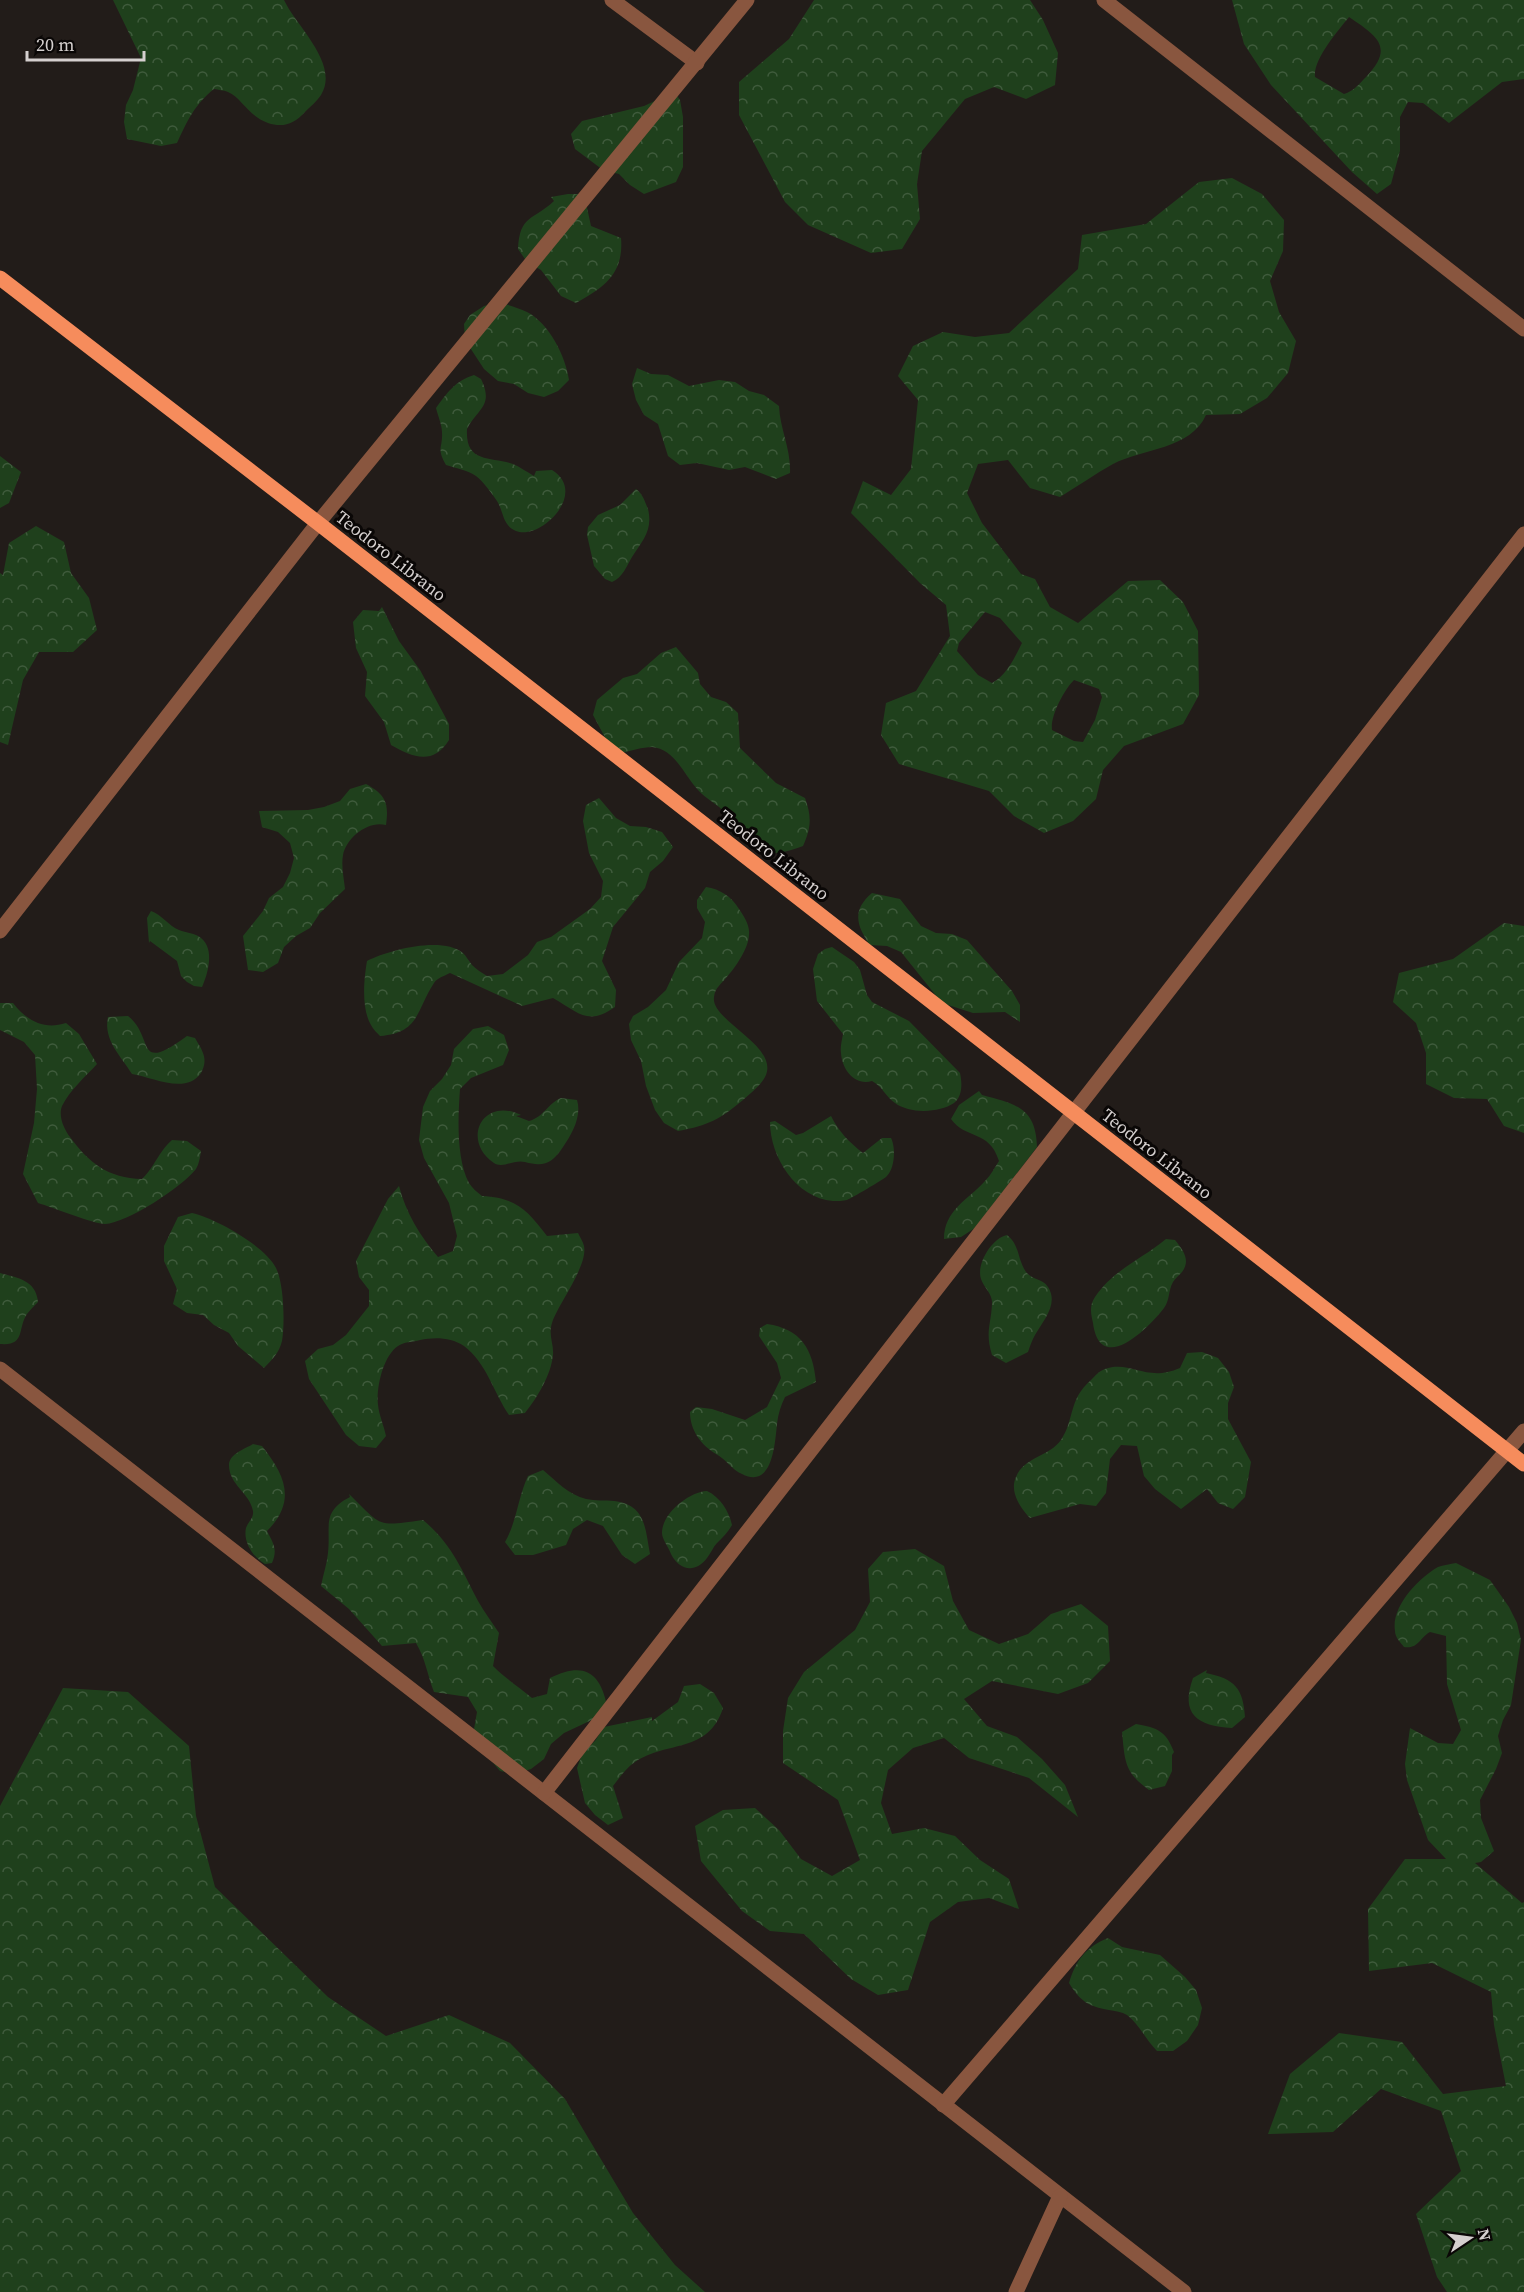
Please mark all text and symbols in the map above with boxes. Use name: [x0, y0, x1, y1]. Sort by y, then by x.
scale bar: [27, 24, 144, 62]
text: 20 m: [36, 32, 74, 57]
street label: Teodoro Librano: [331, 504, 452, 607]
street label: Teodoro Librano: [714, 803, 835, 906]
street label: Teodoro Librano: [1097, 1102, 1218, 1205]
north arrow: [1440, 2208, 1500, 2268]
text: N: [1473, 2226, 1497, 2243]

